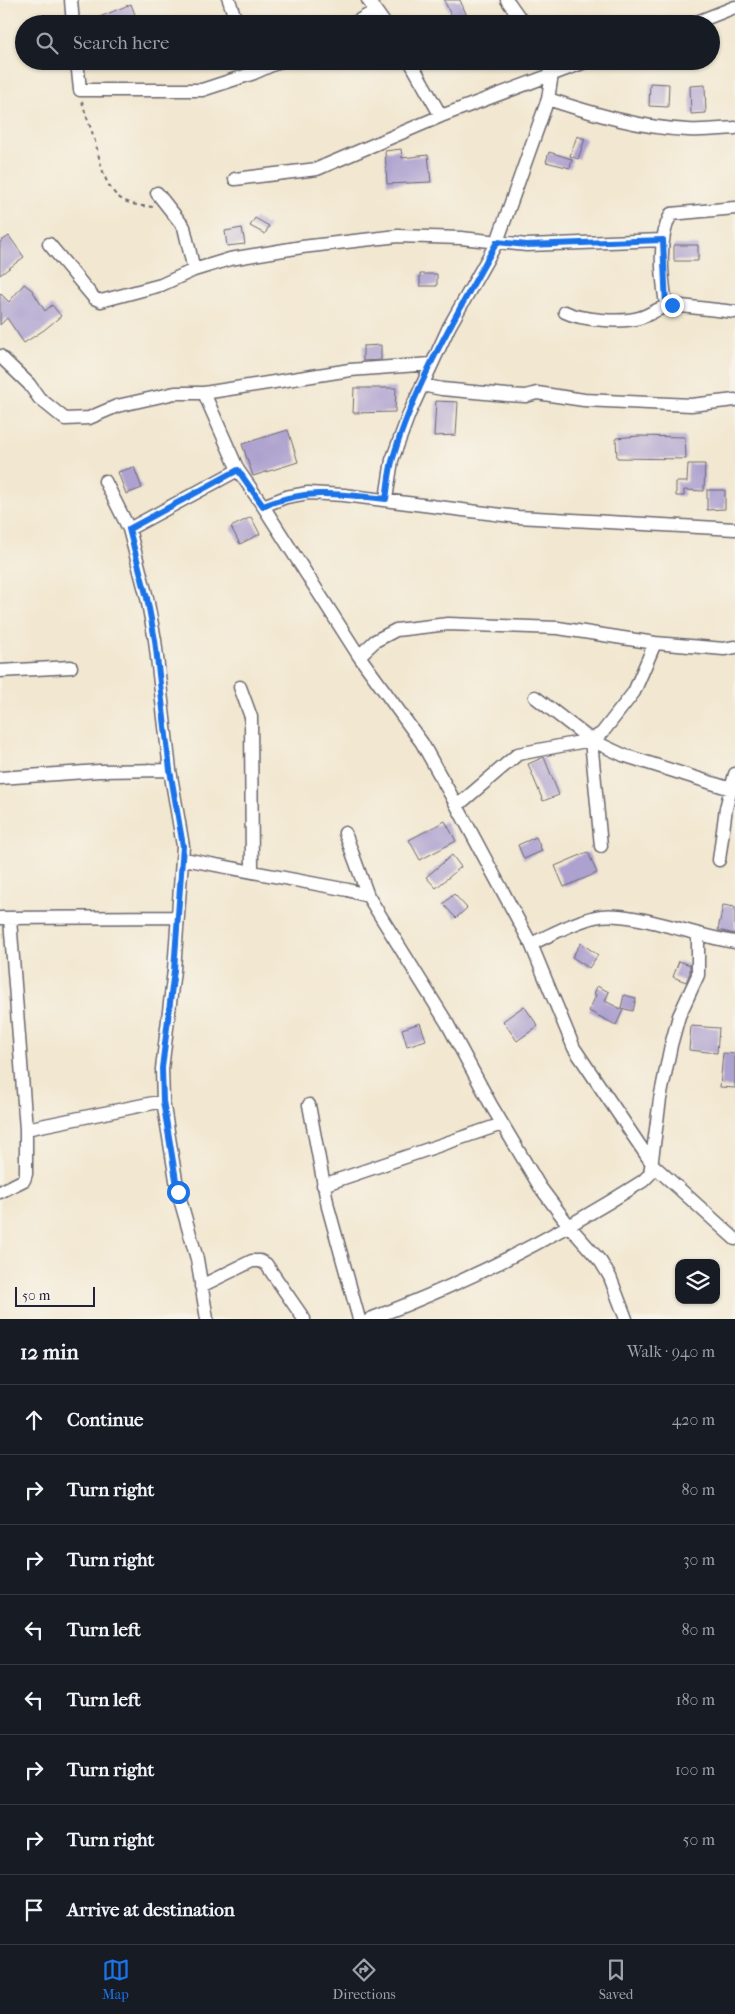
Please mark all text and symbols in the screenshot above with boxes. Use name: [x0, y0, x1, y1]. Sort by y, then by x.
search box: [15, 15, 720, 70]
icon: search: [33, 29, 61, 57]
text: Search here: [73, 32, 169, 54]
route end: [661, 294, 684, 317]
route start: [167, 1181, 190, 1204]
map controls: [675, 1259, 720, 1304]
button: layers: [675, 1259, 720, 1304]
scale bar: [15, 1284, 95, 1307]
text: 50 m: [22, 1287, 50, 1304]
text: 12 min: [20, 1340, 79, 1364]
text: Walk · 940 m: [627, 1342, 715, 1361]
icon: ahead: [20, 1406, 48, 1434]
text: Continue: [67, 1409, 143, 1431]
text: 420 m: [672, 1410, 715, 1429]
icon: right: [20, 1476, 48, 1504]
text: Turn right: [67, 1479, 154, 1501]
text: 80 m: [681, 1480, 715, 1499]
icon: right: [20, 1546, 48, 1574]
text: Turn right: [67, 1549, 154, 1571]
text: 30 m: [683, 1550, 715, 1569]
icon: left: [20, 1616, 48, 1644]
text: Turn left: [67, 1619, 141, 1641]
text: 80 m: [681, 1620, 715, 1639]
icon: left: [20, 1686, 48, 1714]
text: Turn left: [67, 1689, 141, 1711]
text: 180 m: [676, 1690, 715, 1709]
icon: right: [20, 1756, 48, 1784]
text: Turn right: [67, 1759, 154, 1781]
text: 100 m: [675, 1760, 715, 1779]
icon: right: [20, 1826, 48, 1854]
text: Turn right: [67, 1829, 154, 1851]
text: 50 m: [683, 1830, 715, 1849]
icon: arrive: [20, 1896, 48, 1924]
text: Arrive at destination: [67, 1899, 235, 1921]
tab: Map: [102, 1956, 130, 2003]
tab: Directions: [333, 1956, 396, 2003]
tab: Saved: [599, 1956, 633, 2003]

